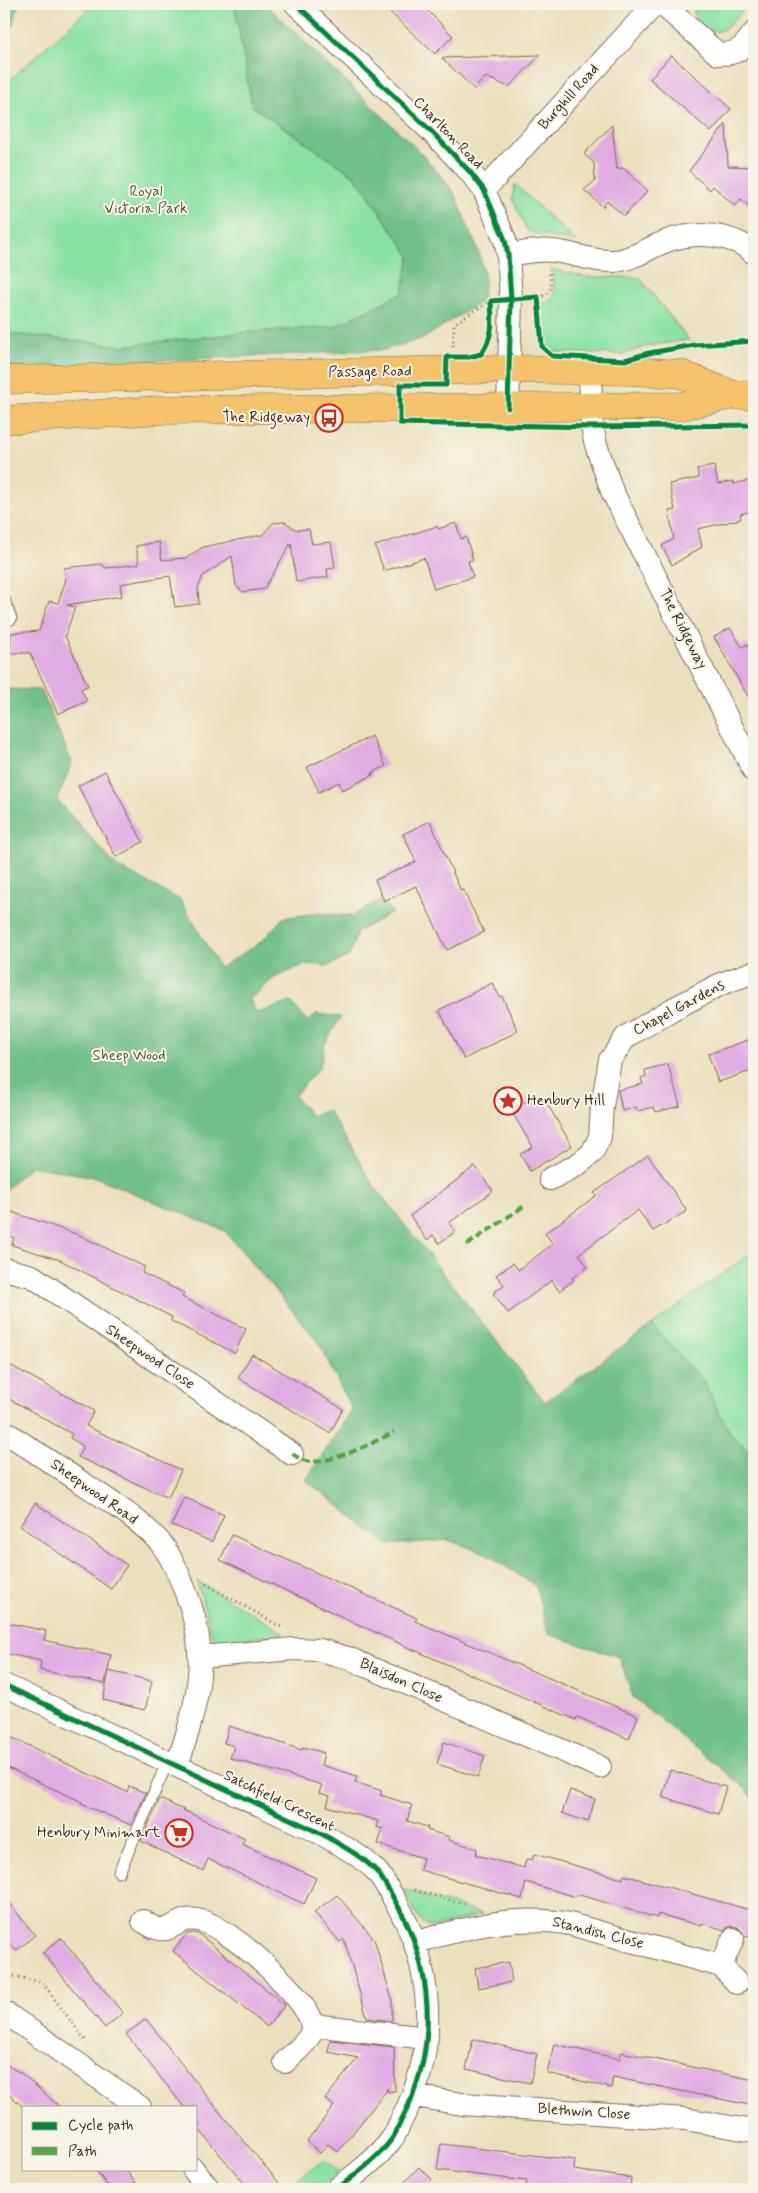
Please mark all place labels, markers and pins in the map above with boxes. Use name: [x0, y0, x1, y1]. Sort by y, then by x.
bus stop icon: The Ridgeway: [314, 403, 344, 433]
place label: The Ridgeway: [222, 408, 310, 429]
place icon: Henbury Hill: [493, 1086, 523, 1116]
place label: Henbury Hill: [527, 1091, 605, 1111]
supermarket icon: Henbury Minimart: [164, 1818, 194, 1848]
place label: Henbury Minimart: [37, 1823, 160, 1843]

